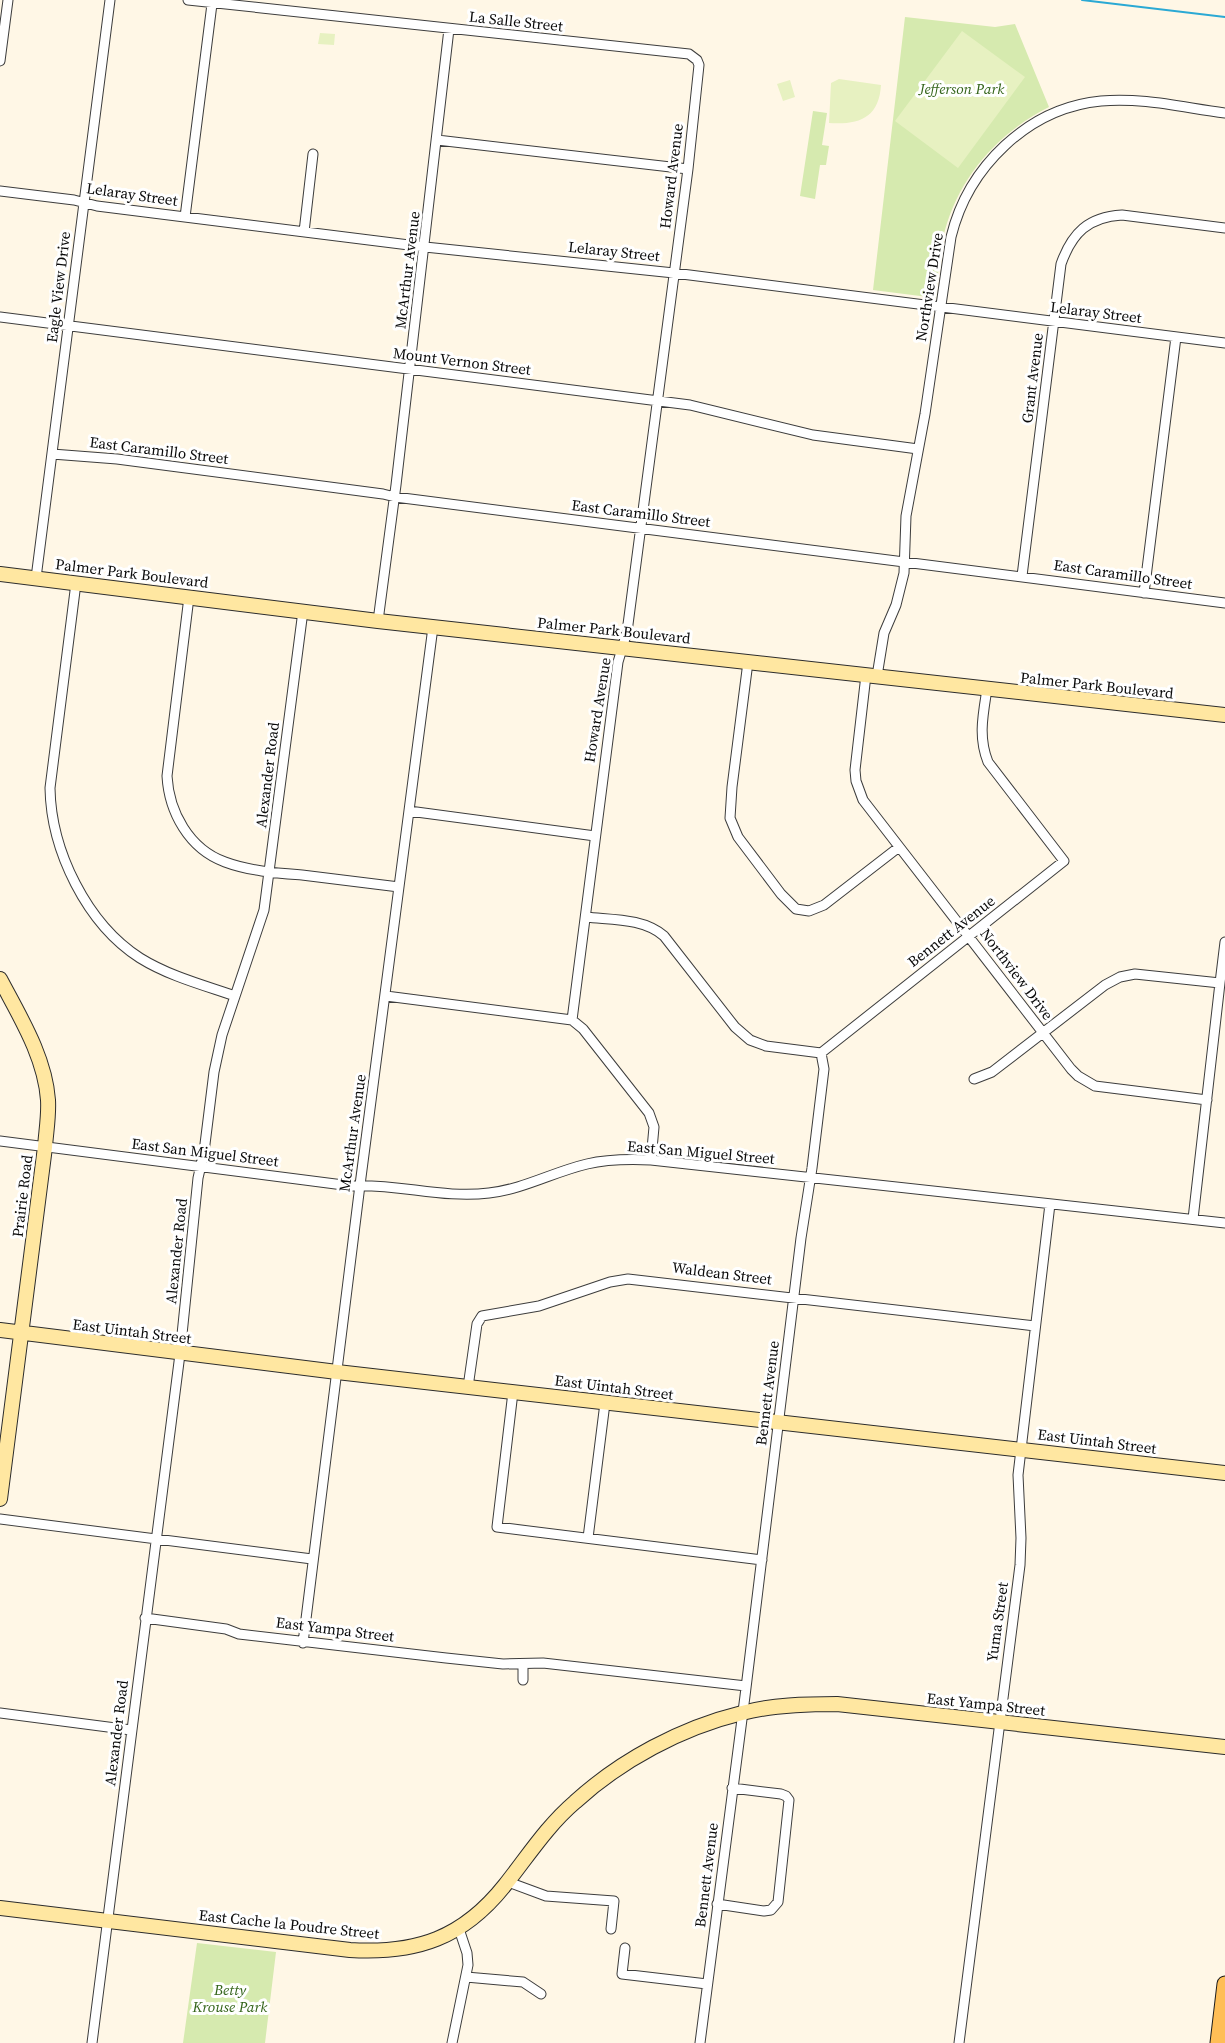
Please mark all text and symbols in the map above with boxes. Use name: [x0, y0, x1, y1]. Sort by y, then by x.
street label: La Salle Street: [468, 6, 564, 36]
park label: Jefferson Park: [918, 78, 1005, 99]
street label: Howard Avenue: [654, 122, 688, 230]
street label: Lelaray Street: [85, 177, 179, 211]
street label: McArthur Avenue: [389, 210, 425, 330]
street label: Eagle View Drive: [41, 230, 75, 344]
street label: Northview Drive: [910, 231, 948, 343]
street label: Lelaray Street: [567, 236, 661, 266]
street label: Lelaray Street: [1049, 296, 1143, 328]
street label: Grant Avenue: [1016, 331, 1048, 424]
street label: Mount Vernon Street: [392, 342, 532, 380]
street label: East Caramillo Street: [88, 431, 230, 469]
street label: East Caramillo Street: [570, 494, 712, 532]
street label: Palmer Park Boulevard: [54, 553, 210, 593]
street label: East Caramillo Street: [1052, 554, 1194, 594]
street label: Palmer Park Boulevard: [536, 612, 692, 649]
street label: Howard Avenue: [578, 656, 616, 764]
street label: Palmer Park Boulevard: [1019, 667, 1175, 704]
street label: Alexander Road: [250, 720, 284, 829]
street label: Bennett Avenue: [903, 890, 999, 972]
street label: Northview Drive: [976, 924, 1059, 1024]
street label: McArthur Avenue: [333, 1072, 371, 1193]
street label: East San Miguel Street: [130, 1133, 280, 1171]
street label: East San Miguel Street: [626, 1135, 776, 1169]
street label: Prairie Road: [7, 1153, 38, 1238]
street label: Alexander Road: [160, 1197, 192, 1305]
street label: Waldean Street: [671, 1256, 773, 1290]
street label: East Uintah Street: [71, 1313, 193, 1349]
street label: Bennett Avenue: [750, 1339, 784, 1447]
street label: East Uintah Street: [553, 1369, 675, 1405]
street label: East Uintah Street: [1036, 1423, 1158, 1459]
street label: Yuma Street: [981, 1581, 1013, 1663]
street label: East Yampa Street: [275, 1611, 395, 1647]
street label: Alexander Road: [99, 1678, 133, 1787]
street label: East Yampa Street: [926, 1687, 1046, 1721]
street label: Bennett Avenue: [689, 1821, 723, 1929]
street label: East Cache la Poudre Street: [198, 1904, 380, 1944]
park label: Betty Krouse Park: [192, 1979, 268, 2017]

